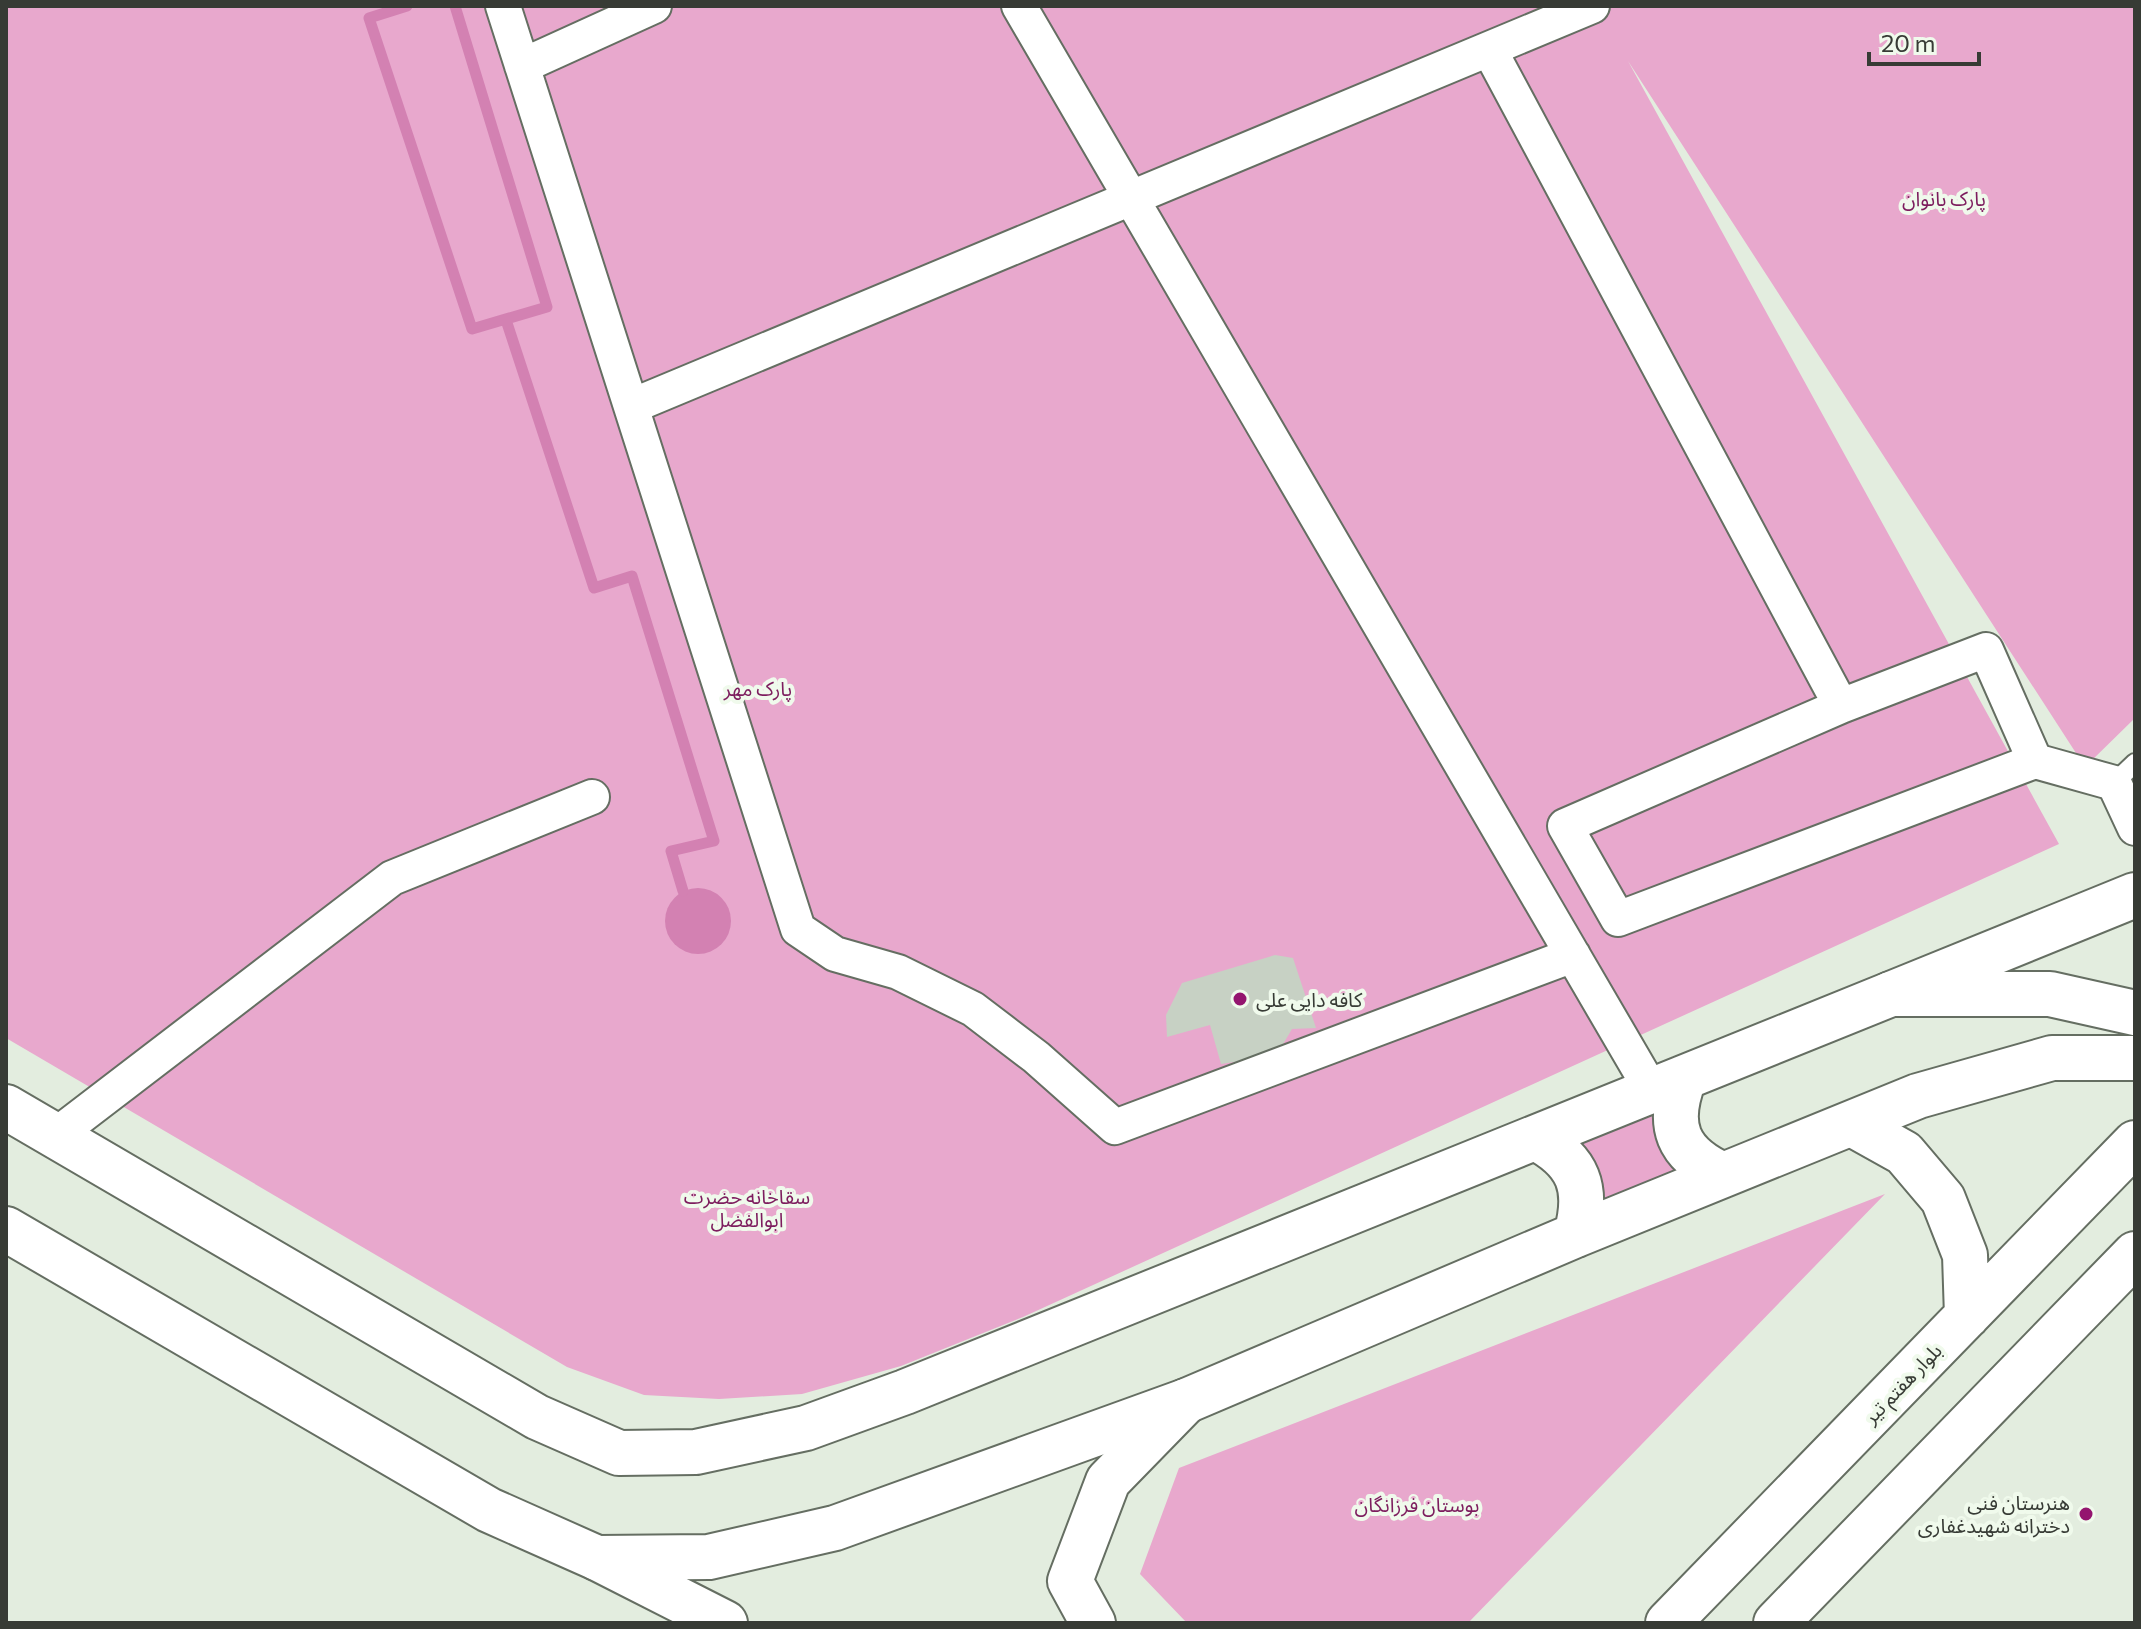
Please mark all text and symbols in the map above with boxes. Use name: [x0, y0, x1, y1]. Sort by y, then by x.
scale bar: [1869, 16, 1979, 66]
text: 20 m: [1881, 28, 1935, 57]
park label: پارک بانوان: [1902, 186, 1986, 212]
park label: پارک مهر: [723, 676, 792, 702]
place label: کافه دایی علی: [1256, 987, 1363, 1012]
marker: کافه دایی علی: [1231, 990, 1249, 1008]
park label: سقاخانه حضرت ابوالفضل: [684, 1184, 810, 1232]
street label: بلوار هفتم تیر: [1857, 1338, 1949, 1432]
place label: هنرستان فنی دخترانه شهیدغفاری: [1918, 1490, 2070, 1538]
park label: بوستان فرزانگان: [1355, 1492, 1479, 1517]
marker: هنرستان فنی دخترانه شهیدغفاری: [2077, 1505, 2095, 1523]

